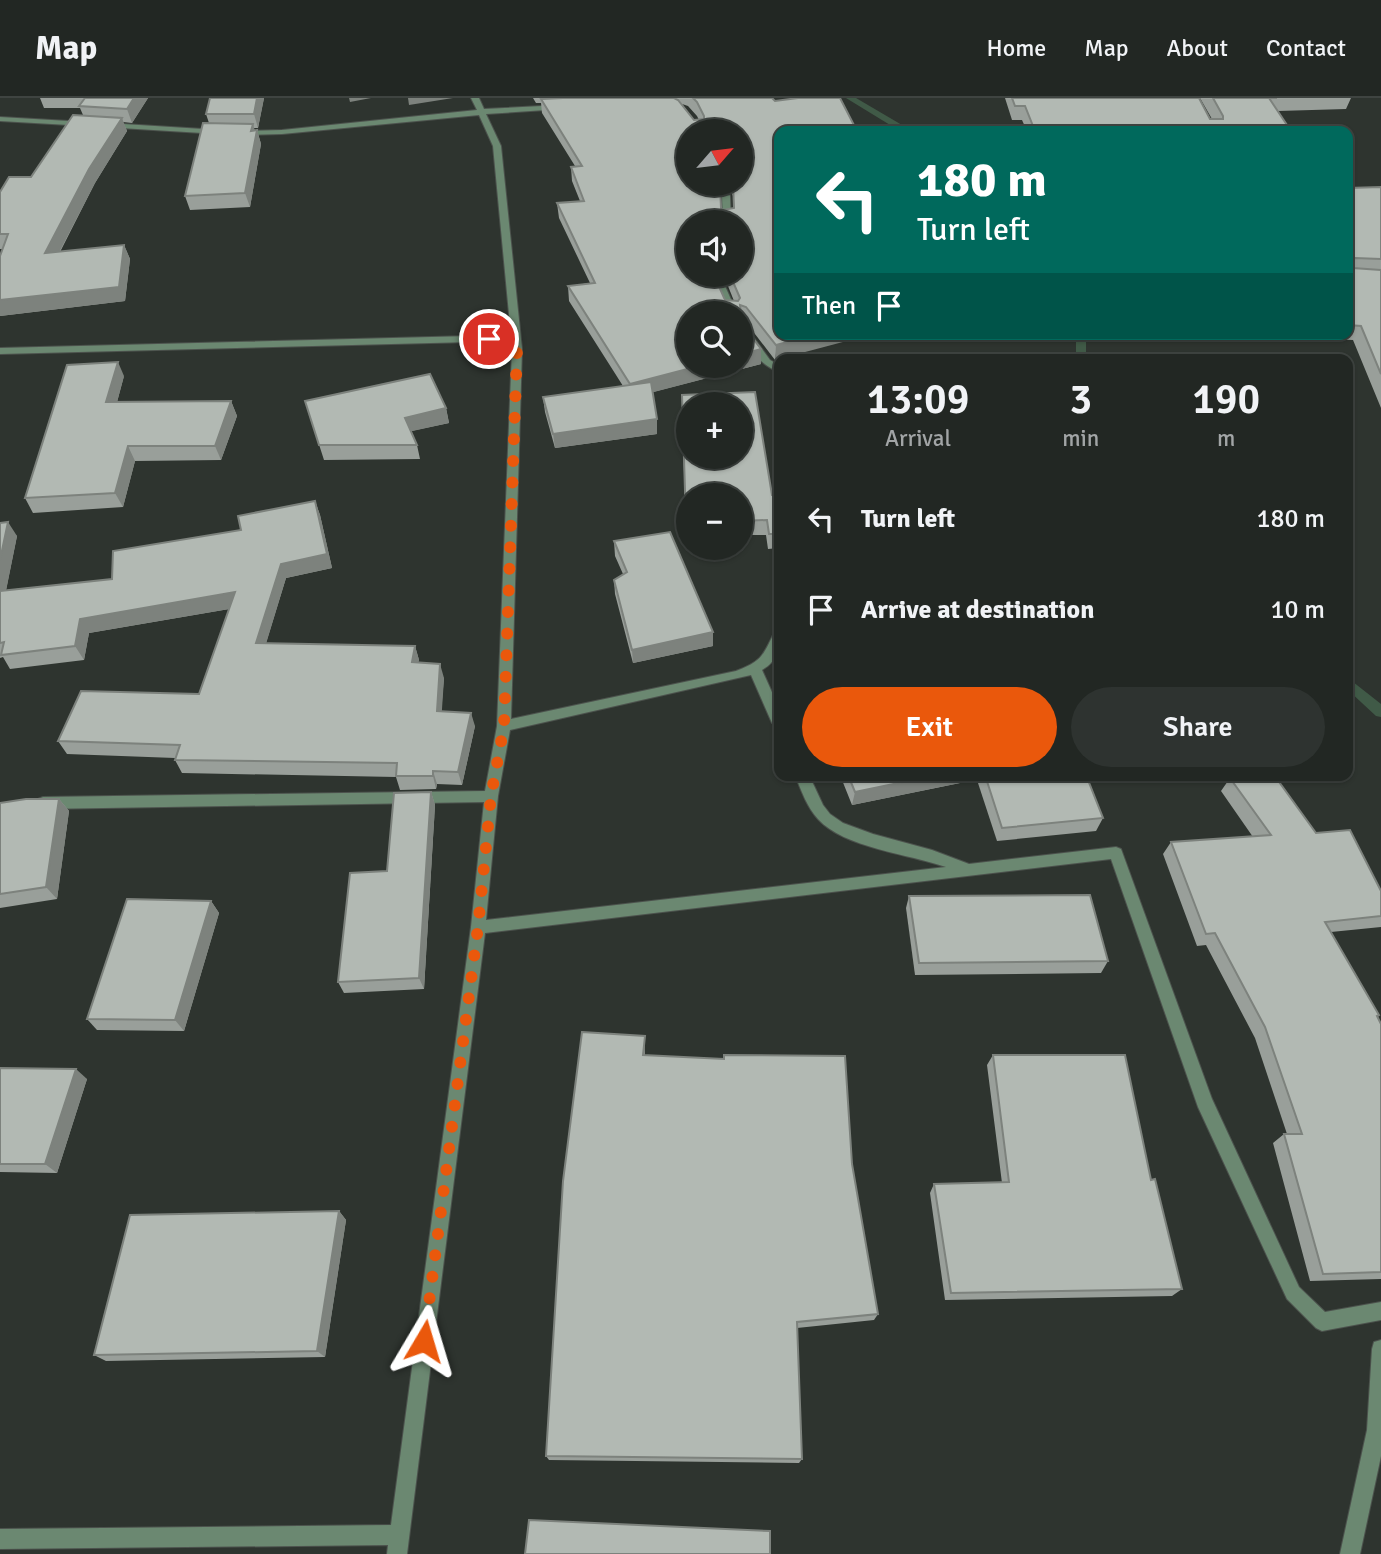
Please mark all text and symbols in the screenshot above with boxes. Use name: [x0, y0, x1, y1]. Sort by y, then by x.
text: Map: [35, 28, 97, 69]
text: Home: [986, 33, 1046, 63]
text: Map: [1084, 33, 1129, 63]
text: About: [1167, 33, 1228, 63]
text: Contact: [1266, 33, 1346, 63]
north arrow: [676, 119, 752, 196]
map controls: [676, 119, 753, 560]
text: 180 m: [917, 150, 1047, 210]
icon: left: [802, 154, 893, 245]
button: sound: [676, 210, 753, 287]
text: Turn left: [917, 210, 1030, 249]
icon: arrive: [870, 287, 908, 325]
text: Then: [802, 290, 856, 322]
button: search: [676, 301, 753, 378]
pin: [459, 309, 519, 369]
icon: arrive: [470, 320, 508, 358]
text: 13:09: [867, 374, 969, 425]
text: 3: [1069, 374, 1092, 425]
text: 190: [1192, 374, 1260, 425]
button: +: [676, 392, 753, 469]
text: Arrival: [885, 424, 951, 453]
text: min: [1062, 424, 1099, 453]
text: m: [1217, 424, 1235, 453]
button: −: [676, 483, 753, 560]
icon: left: [802, 500, 840, 538]
text: Turn left: [861, 503, 955, 535]
text: 180 m: [1256, 503, 1325, 535]
icon: arrive: [802, 591, 840, 629]
text: Arrive at destination: [861, 594, 1094, 626]
text: 10 m: [1270, 594, 1325, 626]
button: Exit: [802, 687, 1057, 767]
button: Share: [1071, 687, 1325, 767]
position arrow: [387, 1304, 461, 1378]

